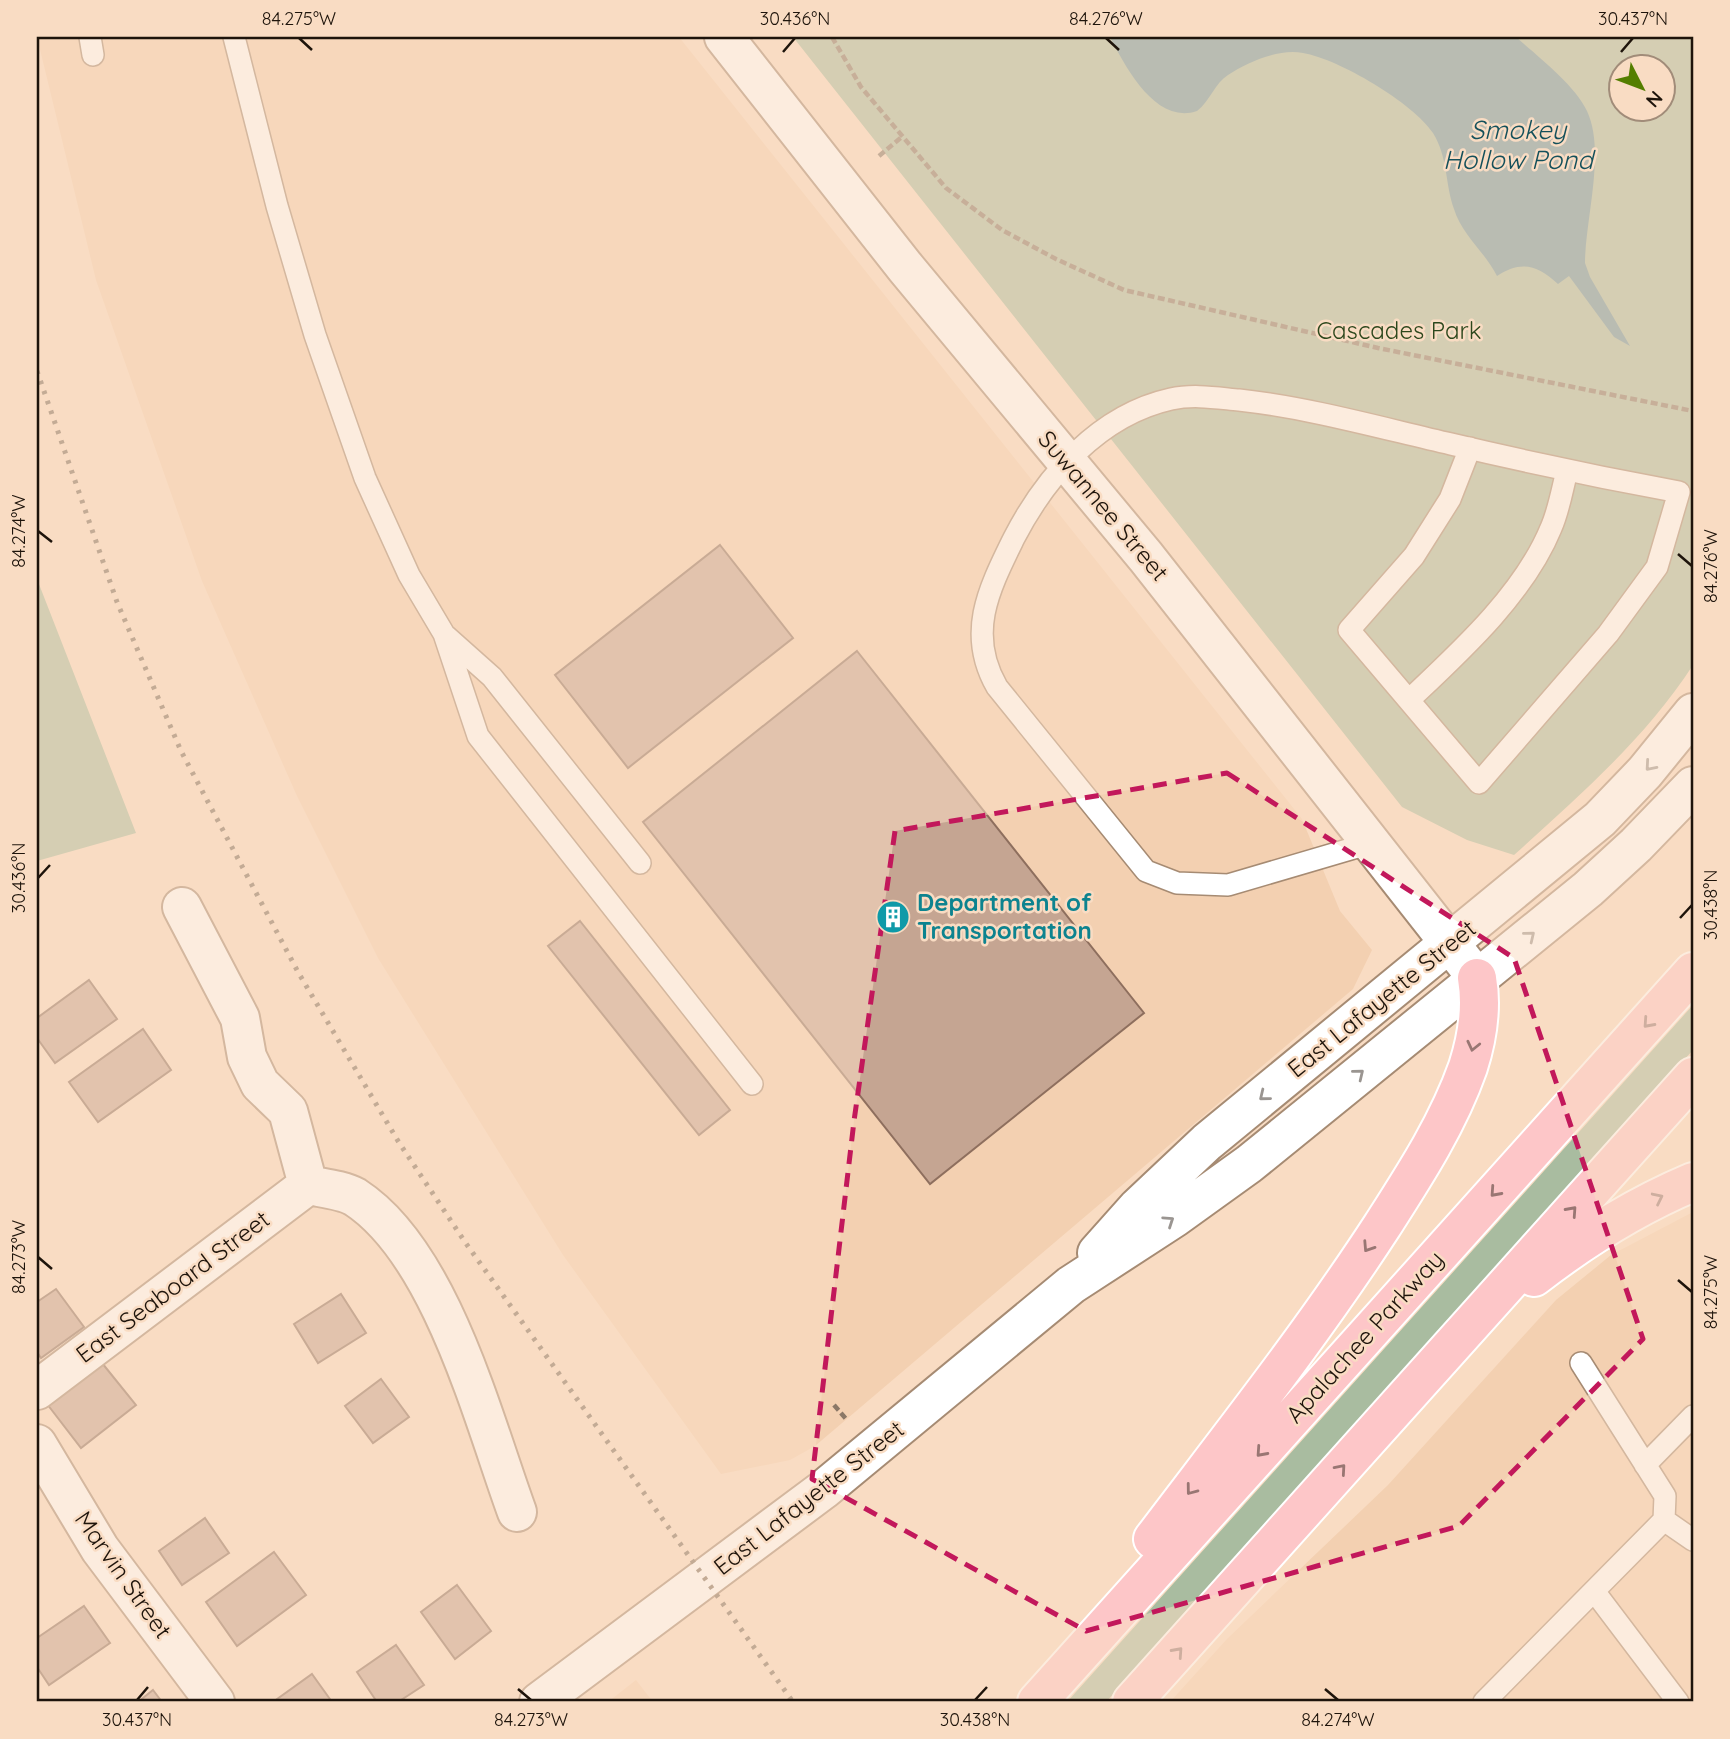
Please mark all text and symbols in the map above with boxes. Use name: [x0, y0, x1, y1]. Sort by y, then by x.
text: 84.275°W: [262, 7, 336, 30]
text: 30.436°N: [760, 7, 830, 30]
text: 84.276°W: [1069, 7, 1143, 30]
text: 30.437°N: [1598, 7, 1668, 30]
north arrow: [1608, 52, 1678, 122]
text: N: [1641, 86, 1668, 113]
water label: Smokey Hollow Pond: [1443, 113, 1596, 176]
park label: Cascades Park: [1316, 315, 1482, 345]
street label: Suwannee Street: [1032, 424, 1175, 587]
text: 84.274°W: [7, 494, 30, 568]
text: 84.276°W: [1699, 529, 1722, 603]
one-way arrow: [1646, 758, 1658, 771]
text: 30.436°N: [7, 843, 30, 913]
text: 30.438°N: [1699, 870, 1722, 940]
place label: Department of Transportation: [917, 887, 1092, 945]
building icon: Department of Transportation: [874, 898, 912, 936]
street label: East Lafayette Street: [1281, 913, 1482, 1083]
one-way arrow: [1523, 931, 1535, 944]
one-way arrow: [1643, 1015, 1656, 1028]
one-way arrow: [1467, 1040, 1481, 1052]
one-way arrow: [1351, 1070, 1363, 1083]
one-way arrow: [1260, 1087, 1272, 1100]
one-way arrow: [1491, 1184, 1504, 1197]
one-way arrow: [1651, 1193, 1663, 1207]
street label: East Seaboard Street: [70, 1204, 275, 1369]
one-way arrow: [1564, 1206, 1576, 1219]
one-way arrow: [1162, 1216, 1175, 1229]
text: 84.273°W: [7, 1220, 30, 1294]
one-way arrow: [1364, 1239, 1377, 1252]
street label: Apalachee Parkway: [1279, 1244, 1450, 1429]
text: 84.275°W: [1699, 1255, 1722, 1329]
street label: East Lafayette Street: [707, 1413, 910, 1581]
one-way arrow: [1257, 1444, 1270, 1457]
one-way arrow: [1333, 1464, 1345, 1477]
one-way arrow: [1186, 1482, 1199, 1494]
street label: Marvin Street: [69, 1505, 179, 1644]
one-way arrow: [1170, 1647, 1182, 1660]
text: 30.437°N: [102, 1708, 172, 1731]
text: 84.273°W: [494, 1708, 568, 1731]
text: 30.438°N: [940, 1708, 1010, 1731]
text: 84.274°W: [1301, 1708, 1375, 1731]

